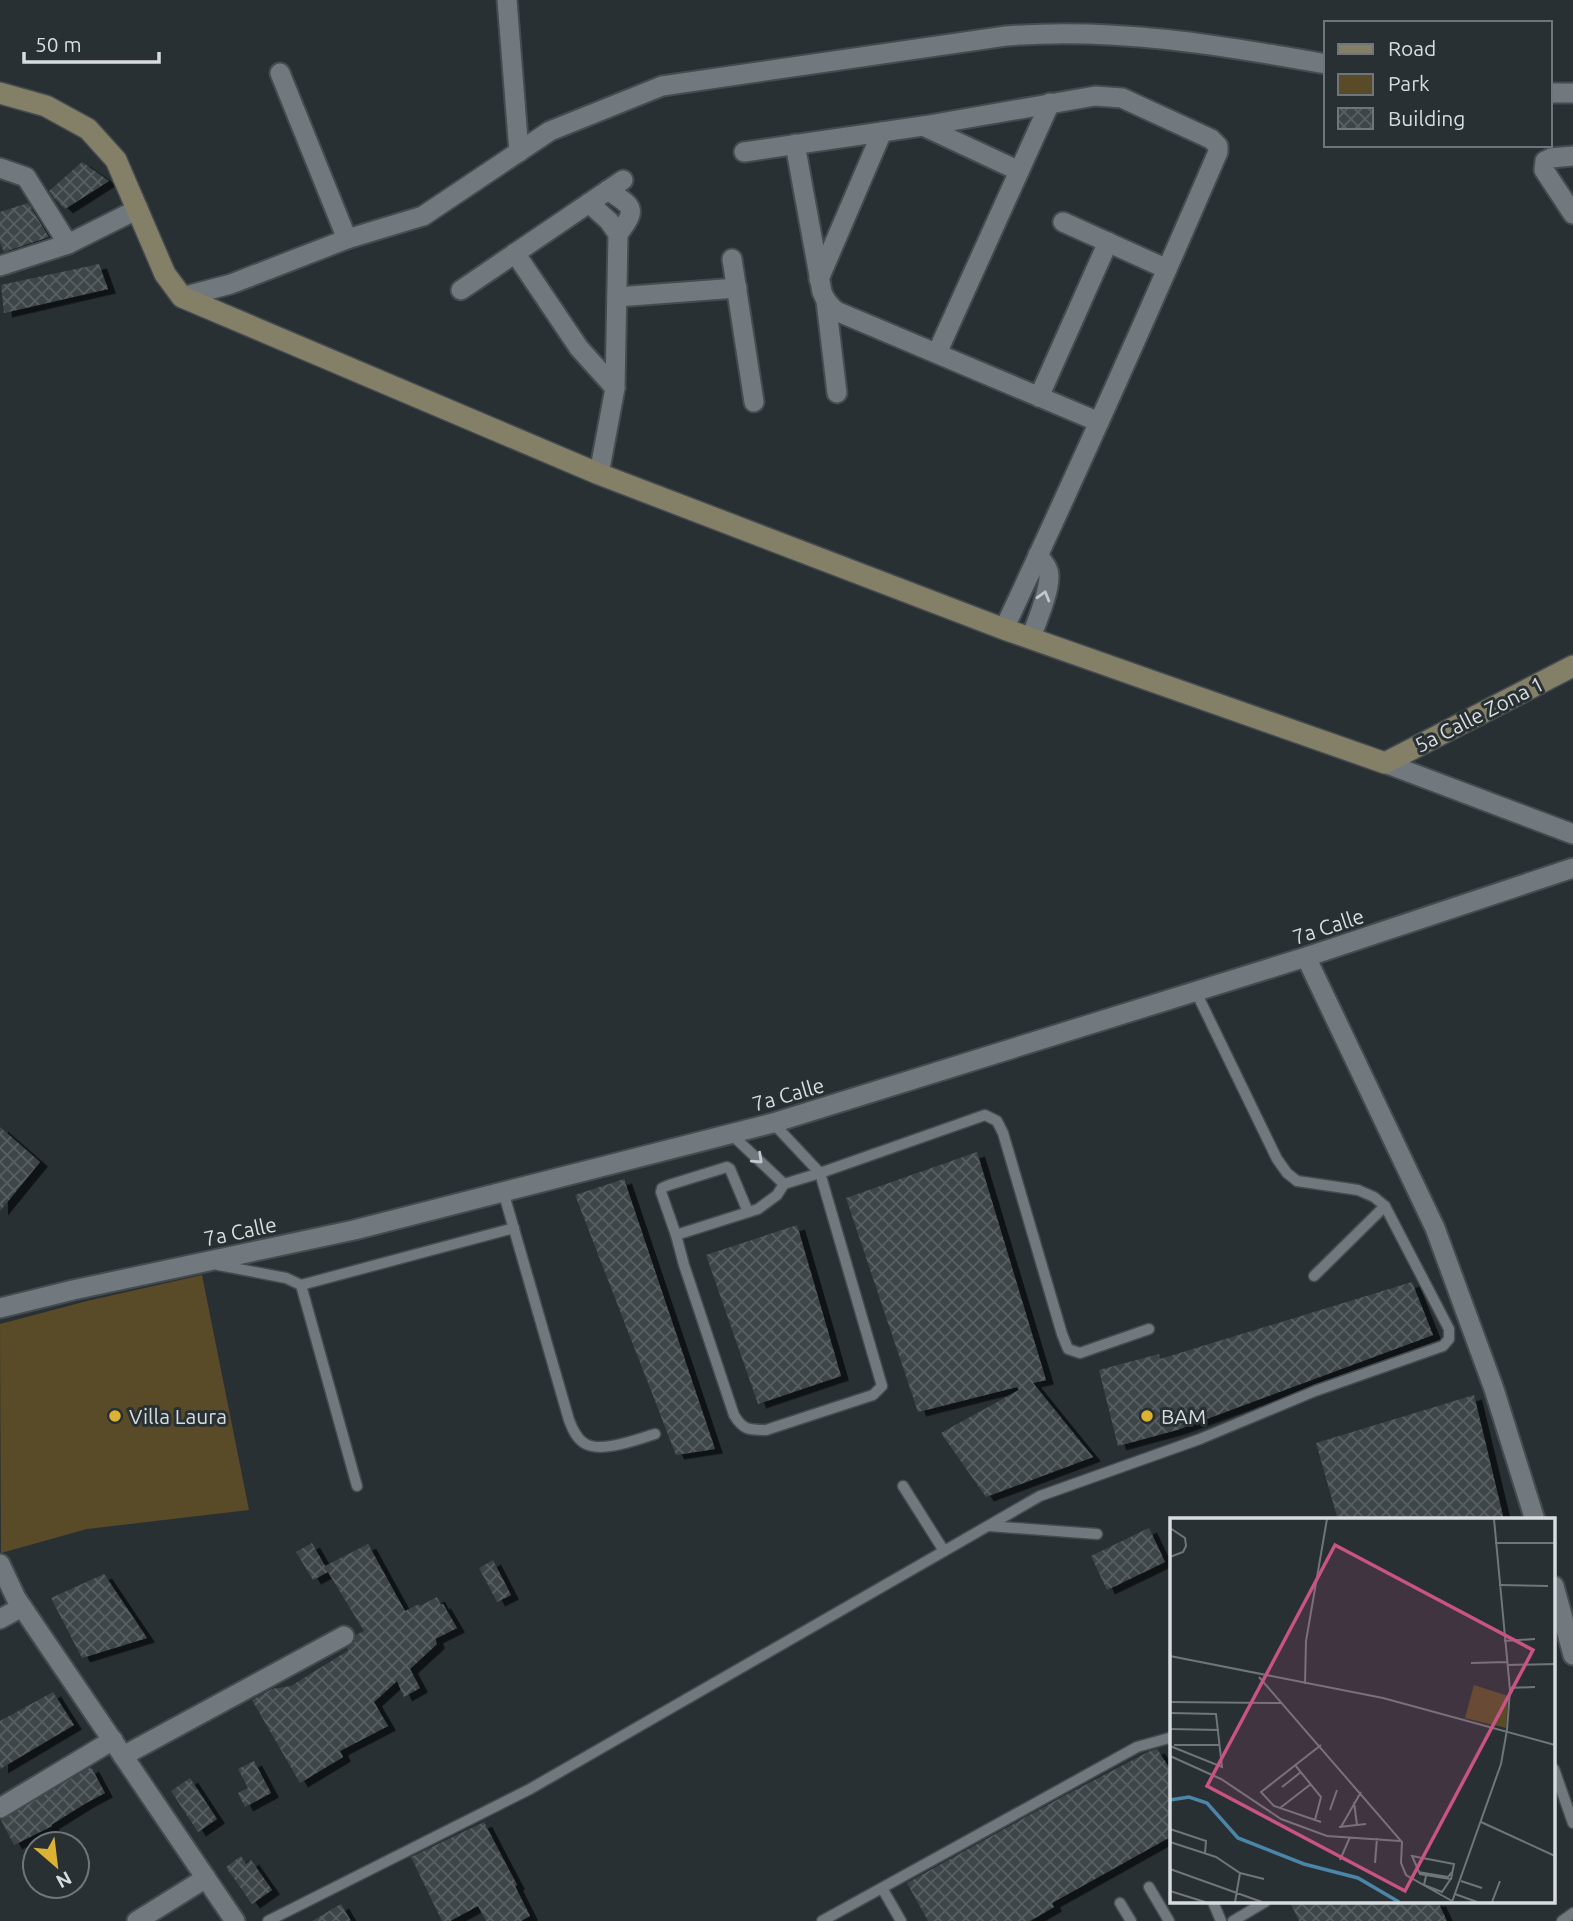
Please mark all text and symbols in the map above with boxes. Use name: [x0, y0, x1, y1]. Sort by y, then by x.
scale bar: [24, 21, 159, 65]
legend: [1324, 21, 1552, 147]
text: 50 m: [35, 32, 82, 56]
text: Road: [1388, 36, 1436, 60]
text: Park: [1388, 71, 1430, 95]
text: Building: [1388, 106, 1465, 130]
one-way arrow: [1036, 590, 1050, 602]
street label: 5a Calle Zona 1: [1410, 671, 1548, 757]
street label: 7a Calle: [1289, 903, 1367, 949]
street label: 7a Calle: [749, 1072, 827, 1116]
one-way arrow: [749, 1151, 762, 1163]
street label: 7a Calle: [201, 1212, 279, 1250]
place label: Villa Laura: [129, 1404, 227, 1428]
place label: BAM: [1161, 1404, 1206, 1428]
marker: Villa Laura: [107, 1408, 123, 1424]
marker: BAM: [1139, 1408, 1155, 1424]
inset map: [1170, 1518, 1556, 1904]
north arrow: [21, 1830, 91, 1900]
text: N: [53, 1867, 75, 1893]

